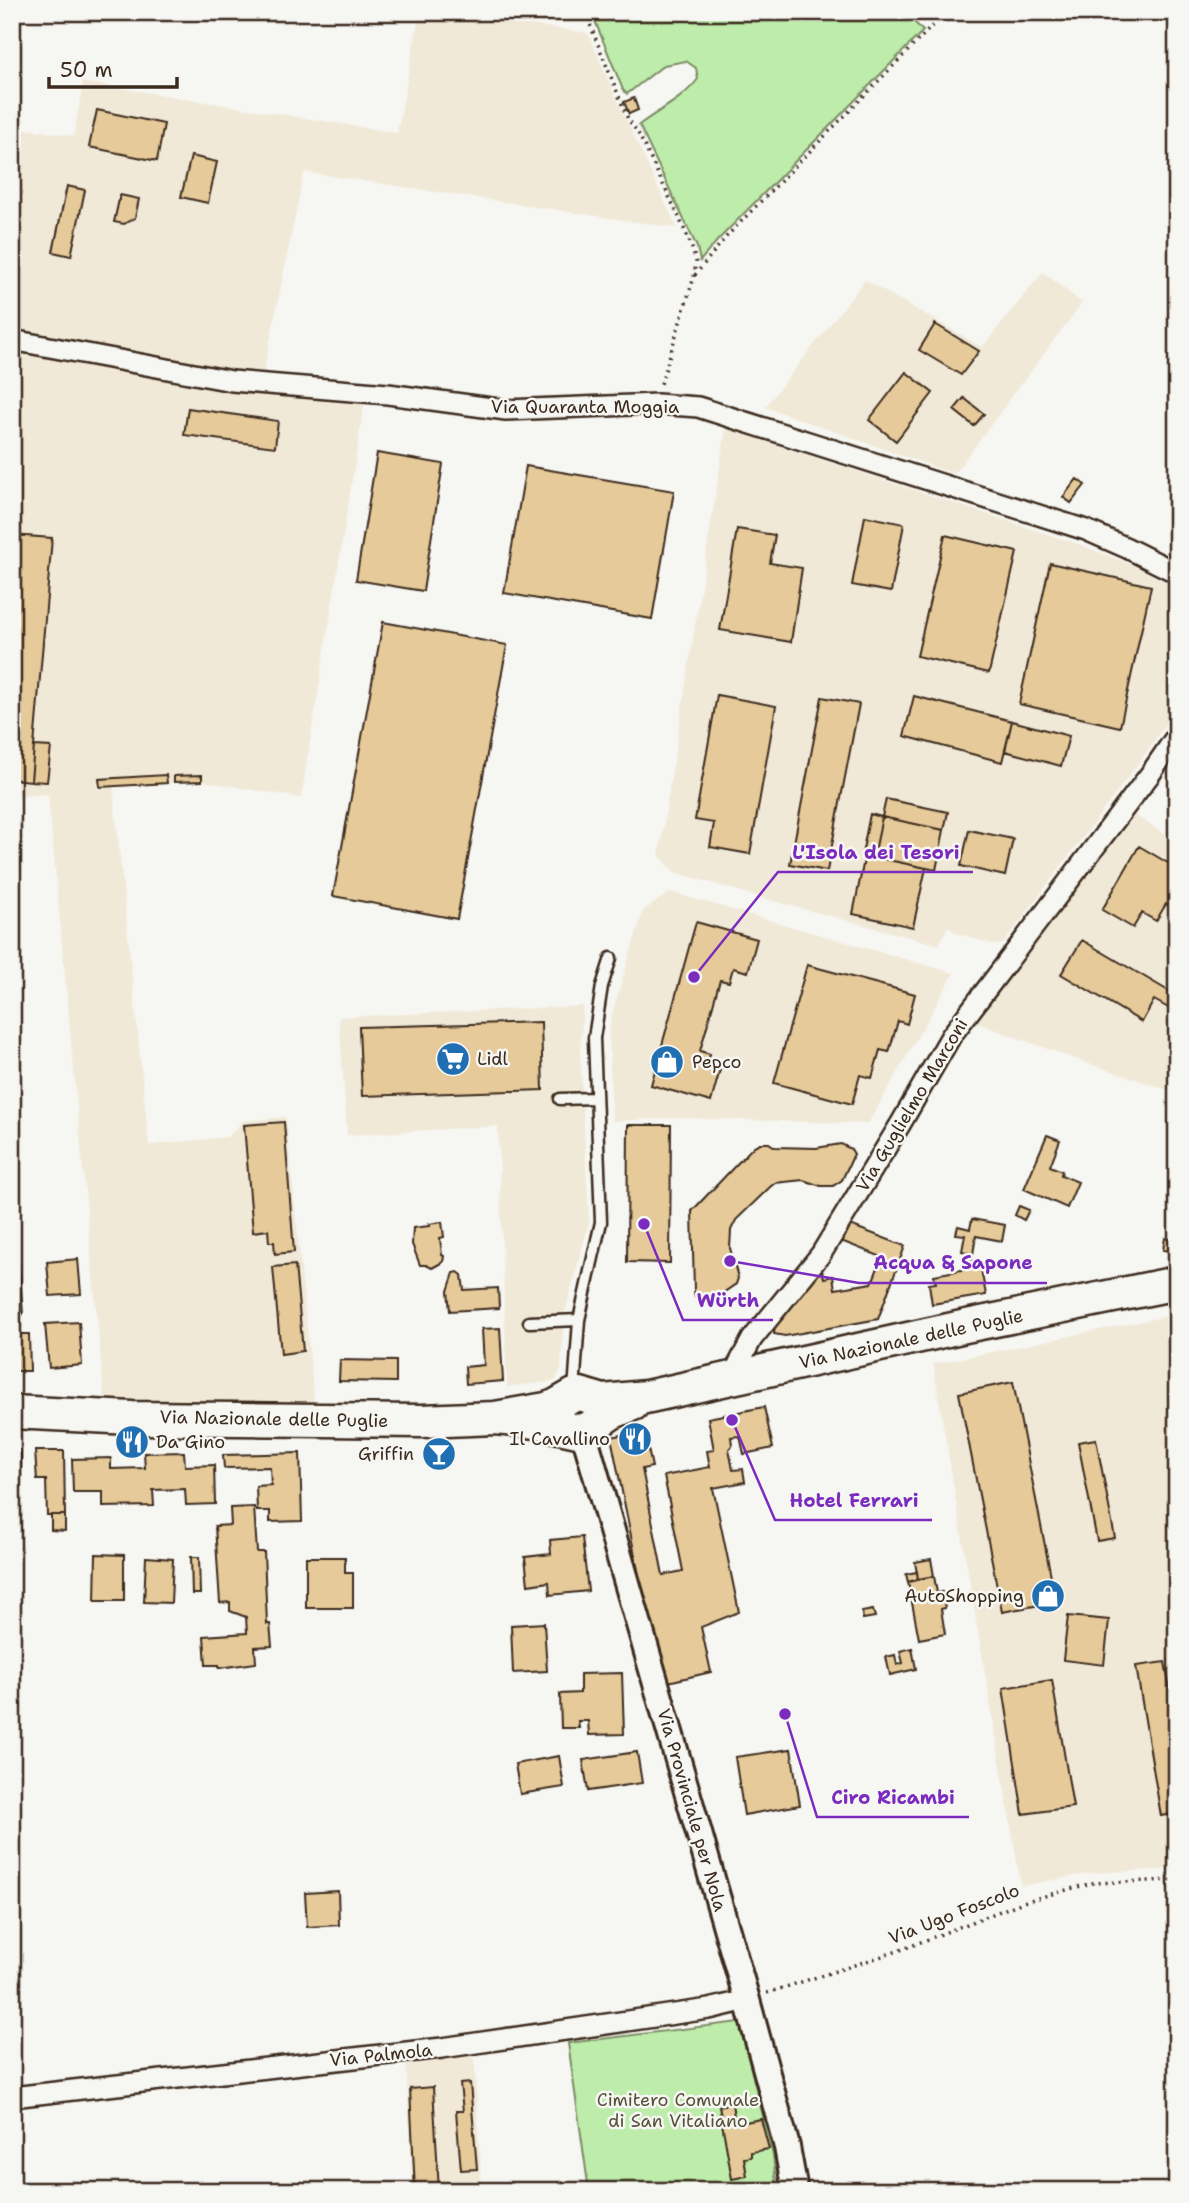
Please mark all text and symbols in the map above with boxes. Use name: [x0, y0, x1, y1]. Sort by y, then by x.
scale bar: [49, 46, 177, 90]
text: 50 m: [60, 56, 113, 84]
street label: Via Quaranta Moggia: [491, 395, 679, 419]
callout: L'Isola dei Tesori: [778, 832, 973, 872]
text: L'Isola dei Tesori: [792, 840, 960, 865]
street label: Via Guglielmo Marconi: [851, 1014, 973, 1196]
supermarket icon: Lidl: [434, 1040, 472, 1078]
shop icon: Pepco: [648, 1043, 686, 1081]
place label: Lidl: [477, 1047, 509, 1071]
place label: Pepco: [692, 1050, 742, 1074]
callout: Acqua & Sapone: [859, 1243, 1047, 1283]
text: Acqua & Sapone: [873, 1250, 1033, 1275]
callout: Würth: [683, 1280, 773, 1320]
text: Würth: [697, 1288, 759, 1313]
street label: Via Nazionale delle Puglie: [797, 1303, 1025, 1375]
street label: Via Nazionale delle Puglie: [159, 1405, 389, 1433]
restaurant icon: Il Cavallino: [616, 1420, 654, 1458]
restaurant icon: Da Gino: [113, 1423, 151, 1461]
place label: Il Cavallino: [509, 1427, 610, 1451]
place label: Da Gino: [156, 1430, 225, 1454]
bar icon: Griffin: [420, 1435, 458, 1473]
place label: Griffin: [358, 1442, 414, 1466]
callout: Hotel Ferrari: [775, 1480, 932, 1520]
text: Hotel Ferrari: [790, 1488, 918, 1513]
shop icon: AutoShopping: [1029, 1577, 1067, 1615]
place label: AutoShopping: [904, 1584, 1024, 1608]
street label: Via Provinciale per Nola: [652, 1706, 732, 1914]
callout: Ciro Ricambi: [817, 1777, 969, 1817]
text: Ciro Ricambi: [831, 1785, 955, 1810]
street label: Via Ugo Foscolo: [885, 1878, 1023, 1950]
street label: Via Palmola: [328, 2038, 434, 2072]
park label: Cimitero Comunale di San Vitaliano: [597, 2088, 759, 2133]

